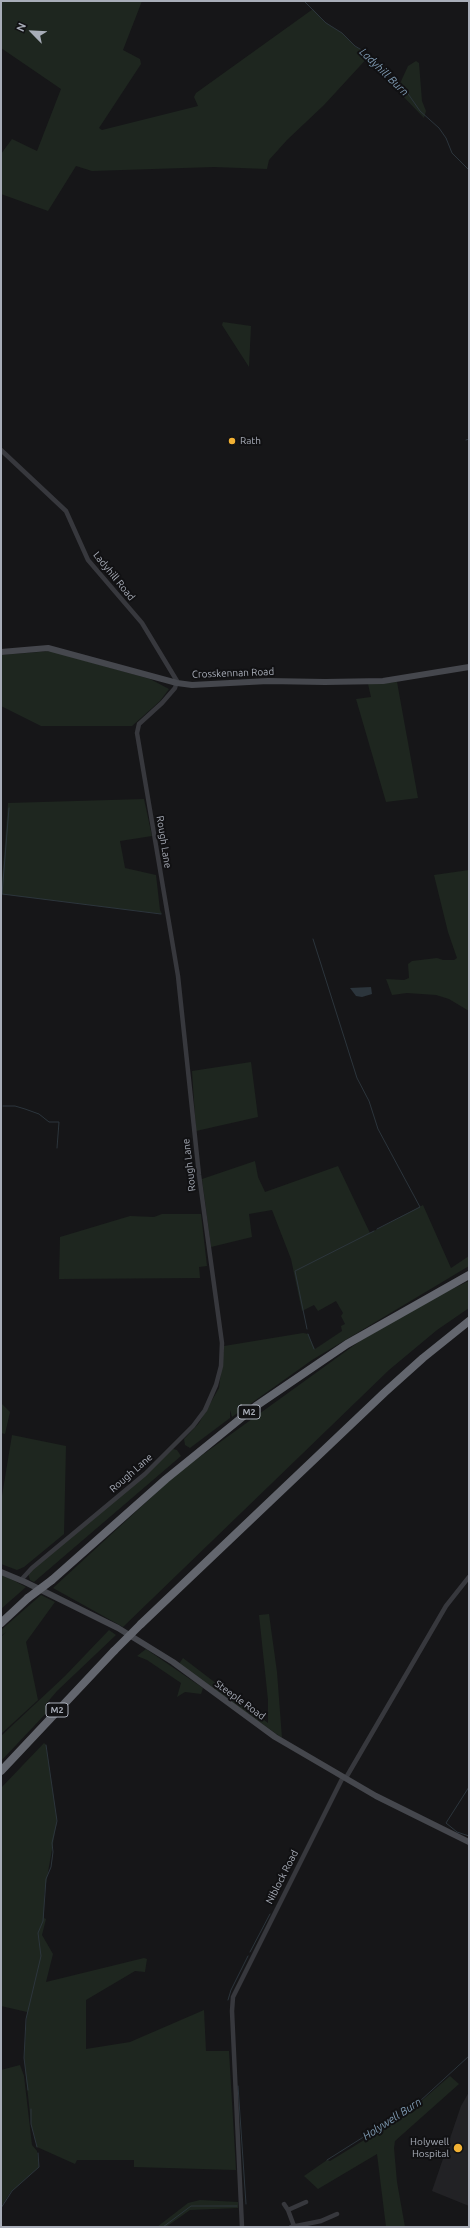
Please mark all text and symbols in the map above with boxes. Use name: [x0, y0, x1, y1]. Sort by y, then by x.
north arrow: [12, 12, 52, 52]
text: N: [14, 21, 28, 33]
water label: Ladyhill Burn: [357, 45, 411, 99]
place label: Rath: [240, 435, 261, 447]
marker: Rath: [227, 436, 237, 446]
street label: Ladyhill Road: [91, 549, 137, 603]
street label: Crosskennan Road: [192, 666, 274, 680]
street label: Rough Lane: [154, 815, 174, 869]
street label: Rough Lane: [180, 1138, 198, 1192]
road number: M2: [238, 1405, 260, 1419]
street label: Rough Lane: [107, 1451, 155, 1495]
street label: Steeple Road: [212, 1678, 268, 1722]
road number: M2: [46, 1703, 68, 1717]
street label: Niblock Road: [263, 1848, 301, 1906]
water label: Holywell Burn: [360, 2095, 424, 2143]
place label: Holywell Hospital: [410, 2136, 449, 2160]
marker: Holywell Hospital: [452, 2142, 464, 2154]

